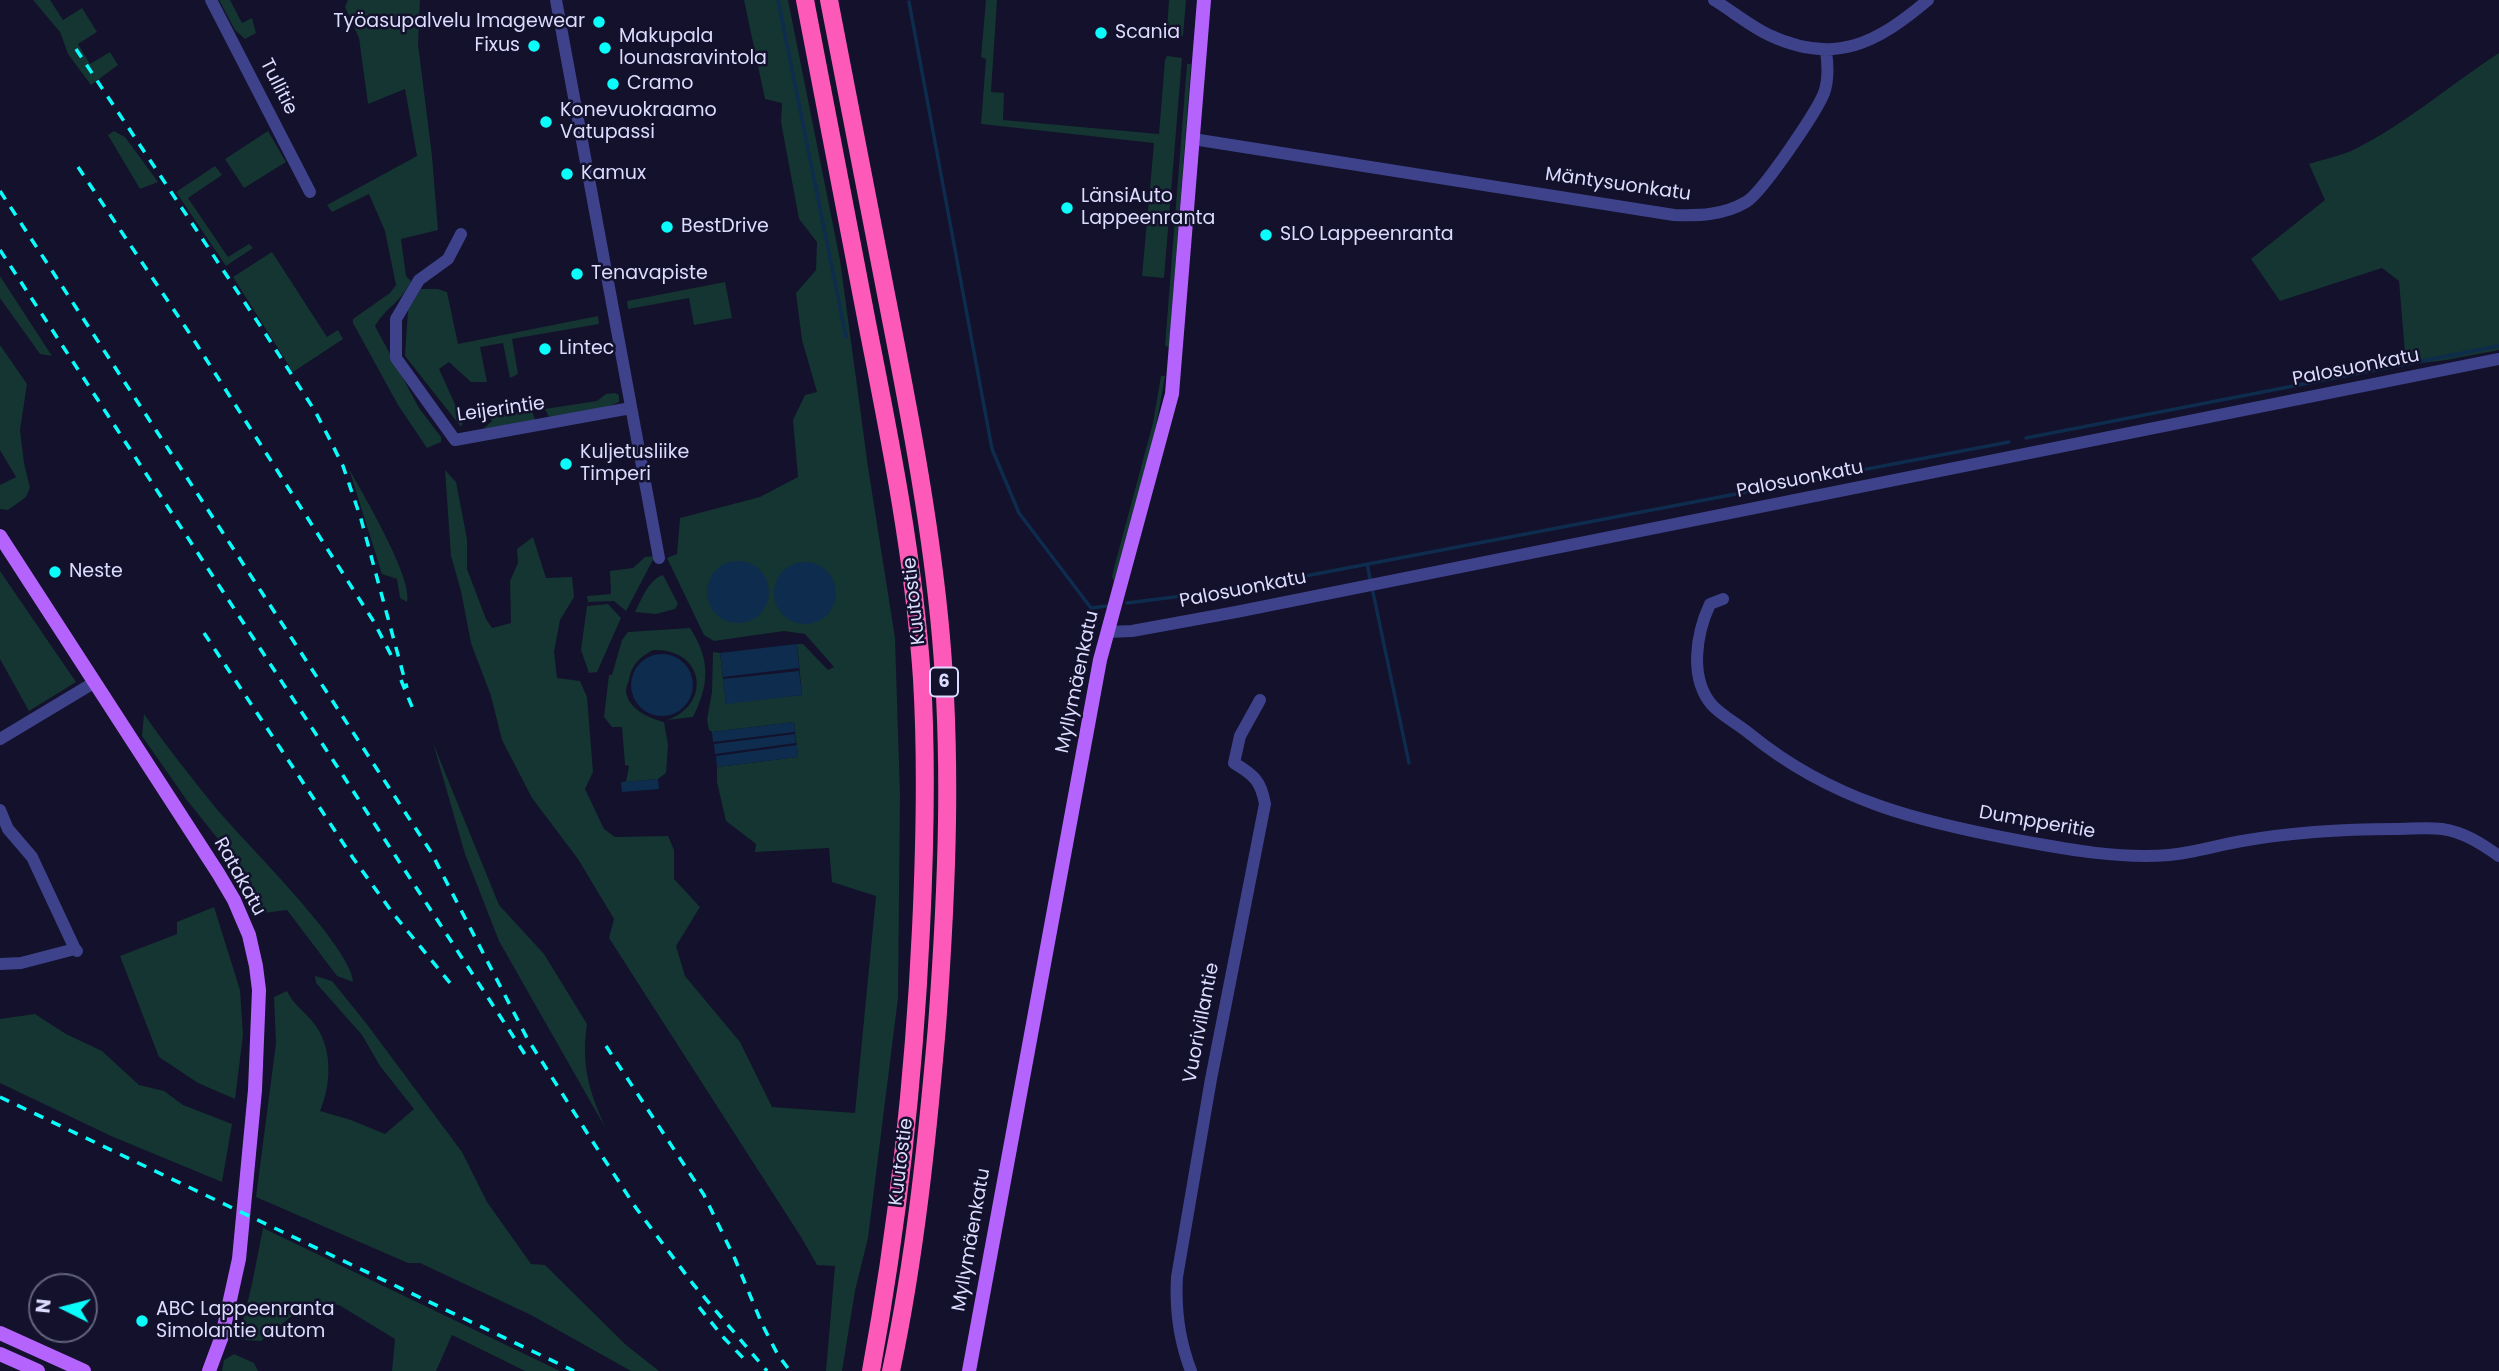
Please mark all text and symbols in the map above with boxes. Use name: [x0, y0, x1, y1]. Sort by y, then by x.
place label: Työasupalvelu Imagewear: [333, 11, 585, 33]
marker: Työasupalvelu Imagewear: [591, 14, 607, 30]
place label: Scania: [1115, 22, 1180, 44]
marker: Scania: [1093, 25, 1109, 41]
place label: Makupala lounasravintola: [619, 26, 767, 70]
place label: Fixus: [475, 35, 520, 57]
marker: Fixus: [526, 38, 542, 54]
marker: Makupala lounasravintola: [597, 40, 613, 56]
street label: Tullitie: [254, 55, 302, 119]
place label: Cramo: [627, 73, 693, 95]
marker: Cramo: [605, 76, 621, 92]
place label: Konevuokraamo Vatupassi: [560, 100, 717, 144]
marker: Konevuokraamo Vatupassi: [538, 114, 554, 130]
place label: Kamux: [581, 163, 646, 185]
street label: Mäntysuonkatu: [1544, 163, 1692, 207]
marker: Kamux: [559, 166, 575, 182]
place label: LänsiAuto Lappeenranta: [1081, 186, 1215, 230]
marker: LänsiAuto Lappeenranta: [1059, 200, 1075, 216]
place label: BestDrive: [681, 216, 769, 238]
marker: BestDrive: [659, 219, 675, 235]
place label: SLO Lappeenranta: [1280, 224, 1454, 246]
marker: SLO Lappeenranta: [1258, 227, 1274, 243]
place label: Tenavapiste: [591, 263, 708, 285]
marker: Tenavapiste: [569, 266, 585, 282]
place label: Lintec: [559, 338, 614, 360]
marker: Lintec: [537, 341, 553, 357]
street label: Palosuonkatu: [2291, 345, 2421, 391]
street label: Leijerintie: [456, 393, 546, 427]
place label: Kuljetusliike Timperi: [580, 442, 689, 486]
marker: Kuljetusliike Timperi: [558, 456, 574, 472]
street label: Palosuonkatu: [1735, 457, 1865, 503]
street label: Kuutostie: [899, 556, 931, 646]
place label: Neste: [69, 561, 123, 583]
marker: Neste: [47, 564, 63, 580]
street label: Palosuonkatu: [1178, 567, 1308, 613]
street label: Myllymäenkatu: [1052, 609, 1104, 755]
road number: 6: [930, 668, 958, 696]
street label: Dumpperitie: [1977, 802, 2097, 844]
street label: Ratakatu: [208, 834, 270, 920]
street label: Vuorivillantie: [1179, 961, 1225, 1085]
street label: Kuutostie: [885, 1117, 919, 1207]
street label: Myllymäenkatu: [948, 1167, 996, 1313]
north arrow: [28, 1273, 98, 1343]
text: N: [29, 1297, 58, 1314]
place label: ABC Lappeenranta Simolantie autom: [156, 1299, 335, 1343]
marker: ABC Lappeenranta Simolantie autom: [134, 1313, 150, 1329]

